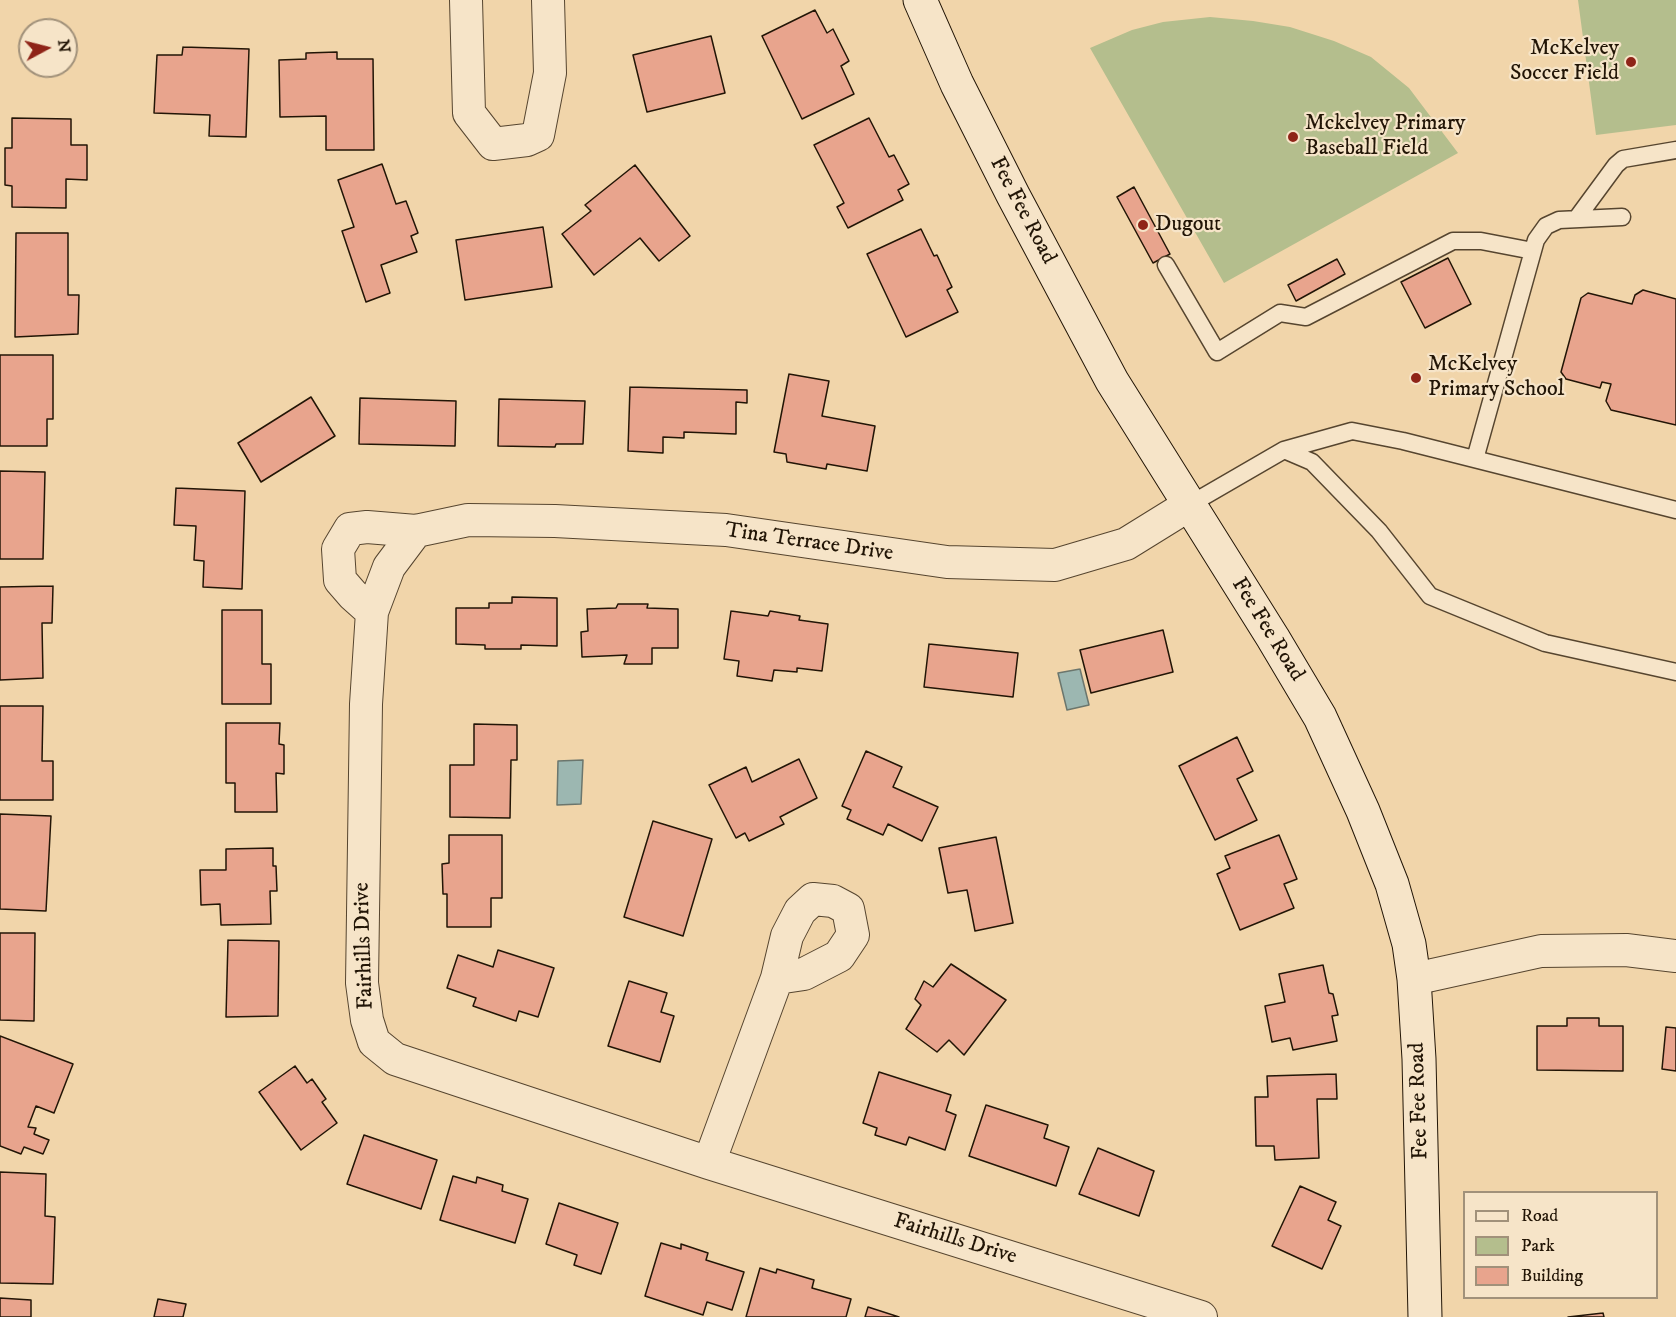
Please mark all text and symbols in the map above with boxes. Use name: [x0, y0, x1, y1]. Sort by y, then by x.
north arrow: [18, 18, 78, 78]
place label: McKelvey Soccer Field: [1510, 36, 1619, 88]
text: N: [53, 38, 75, 54]
marker: McKelvey Soccer Field: [1624, 55, 1638, 69]
place label: Mckelvey Primary Baseball Field: [1305, 111, 1466, 162]
marker: Mckelvey Primary Baseball Field: [1286, 130, 1300, 144]
street label: Fee Fee Road: [983, 153, 1061, 269]
place label: Dugout: [1155, 212, 1221, 238]
marker: Dugout: [1136, 218, 1150, 232]
place label: McKelvey Primary School: [1428, 352, 1564, 404]
marker: McKelvey Primary School: [1409, 371, 1423, 385]
street label: Tina Terrace Drive: [723, 518, 895, 568]
street label: Fee Fee Road: [1225, 573, 1309, 687]
street label: Fairhills Drive: [350, 882, 380, 1010]
street label: Fee Fee Road: [1405, 1042, 1435, 1160]
legend: [1463, 1191, 1658, 1299]
text: Road: [1521, 1205, 1558, 1227]
street label: Fairhills Drive: [890, 1209, 1020, 1271]
text: Park: [1521, 1235, 1555, 1257]
text: Building: [1521, 1265, 1583, 1287]

